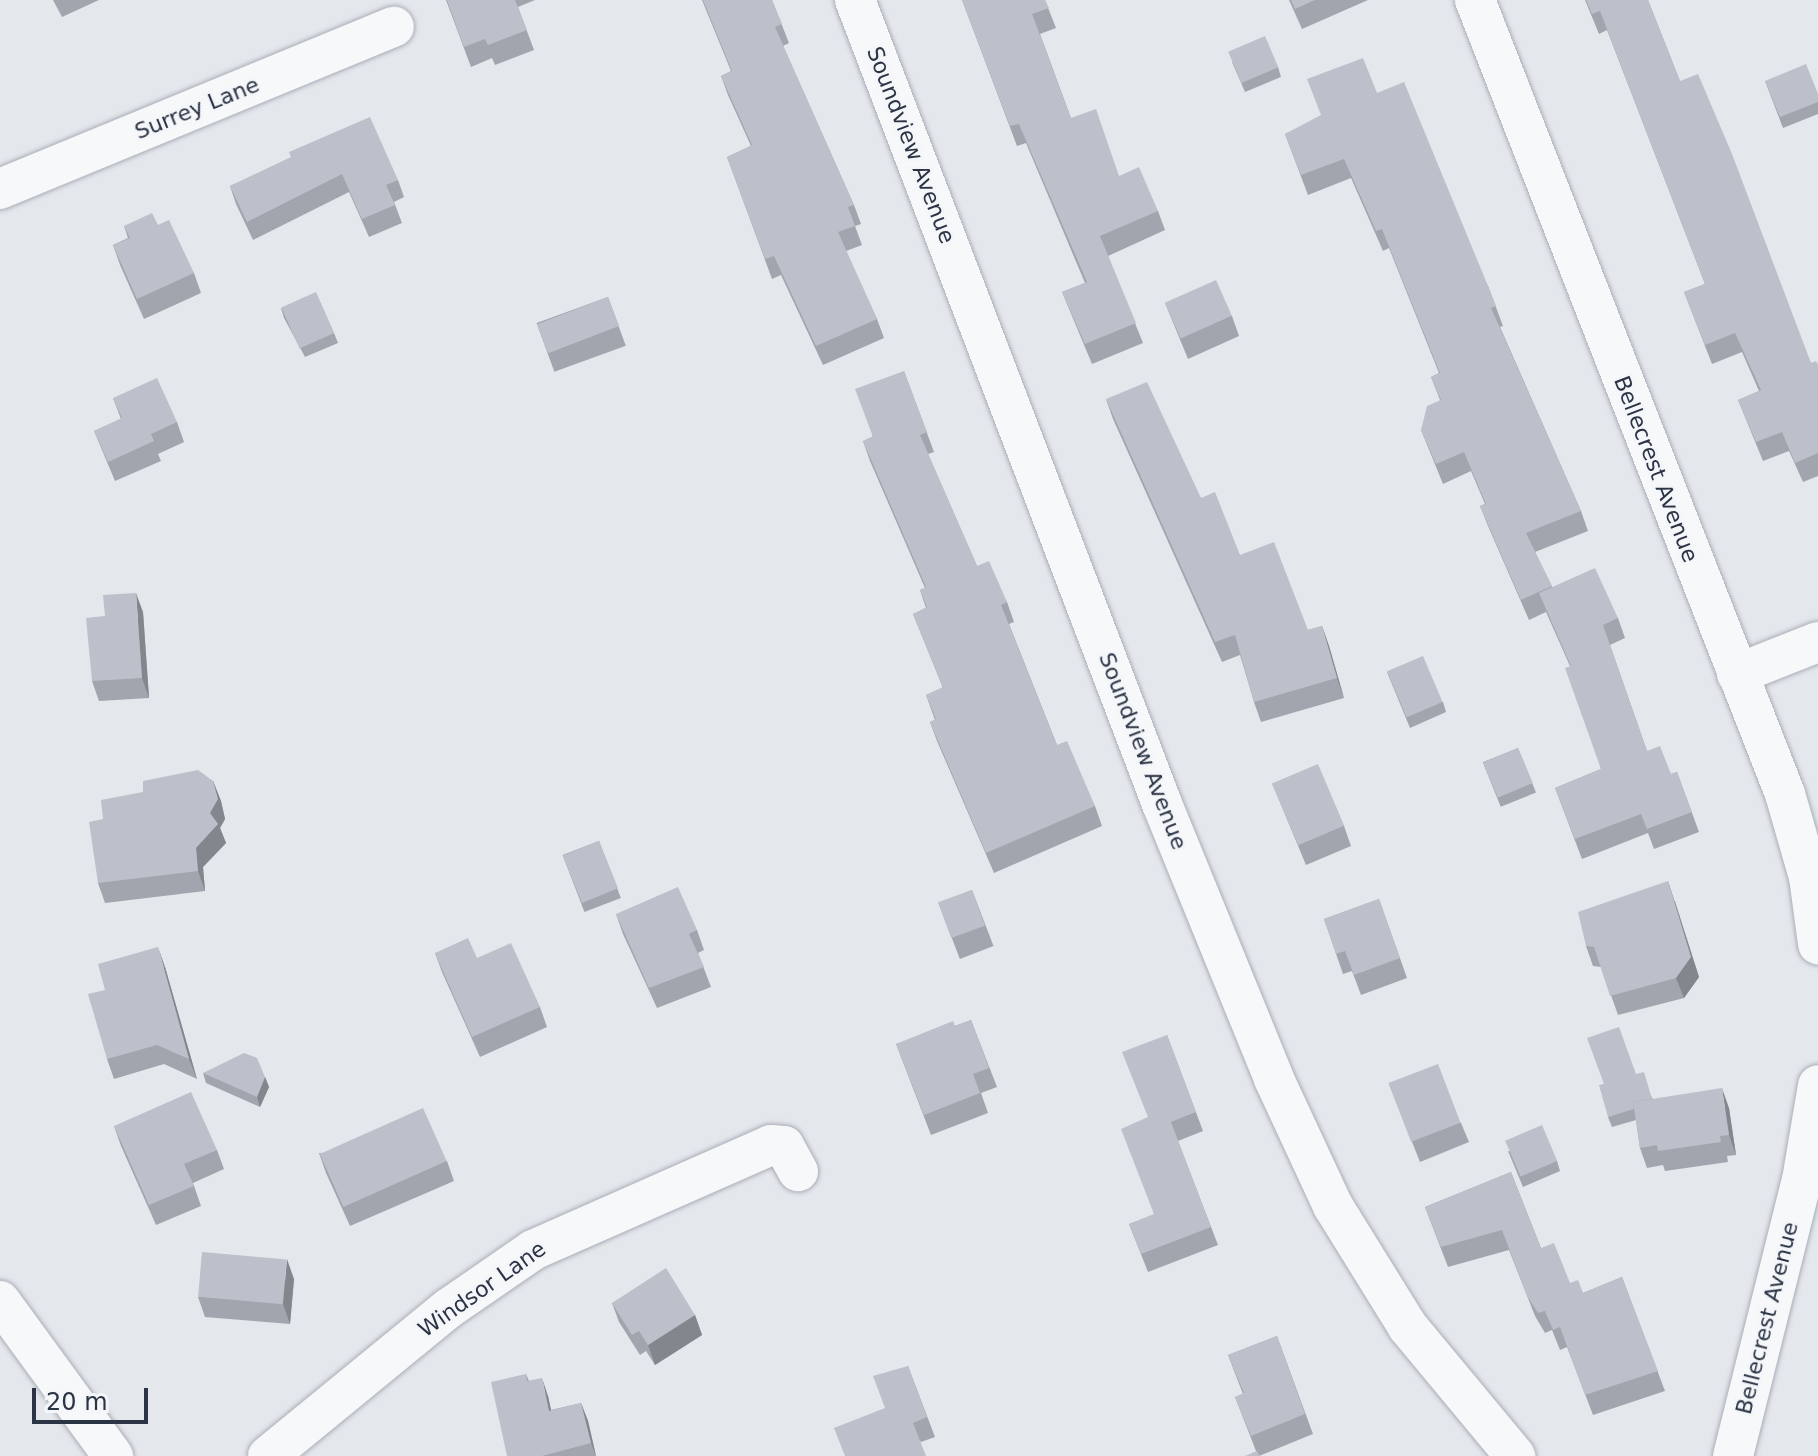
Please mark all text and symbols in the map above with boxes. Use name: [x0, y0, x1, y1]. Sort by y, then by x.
street label: Soundview Avenue: [861, 43, 961, 247]
street label: Surrey Lane: [131, 71, 263, 145]
street label: Bellecrest Avenue: [1608, 372, 1704, 566]
street label: Soundview Avenue: [1093, 649, 1193, 853]
street label: Bellecrest Avenue: [1730, 1219, 1804, 1417]
street label: Windsor Lane: [413, 1235, 551, 1343]
scale bar: [36, 1372, 152, 1422]
text: 20 m: [46, 1388, 108, 1416]

